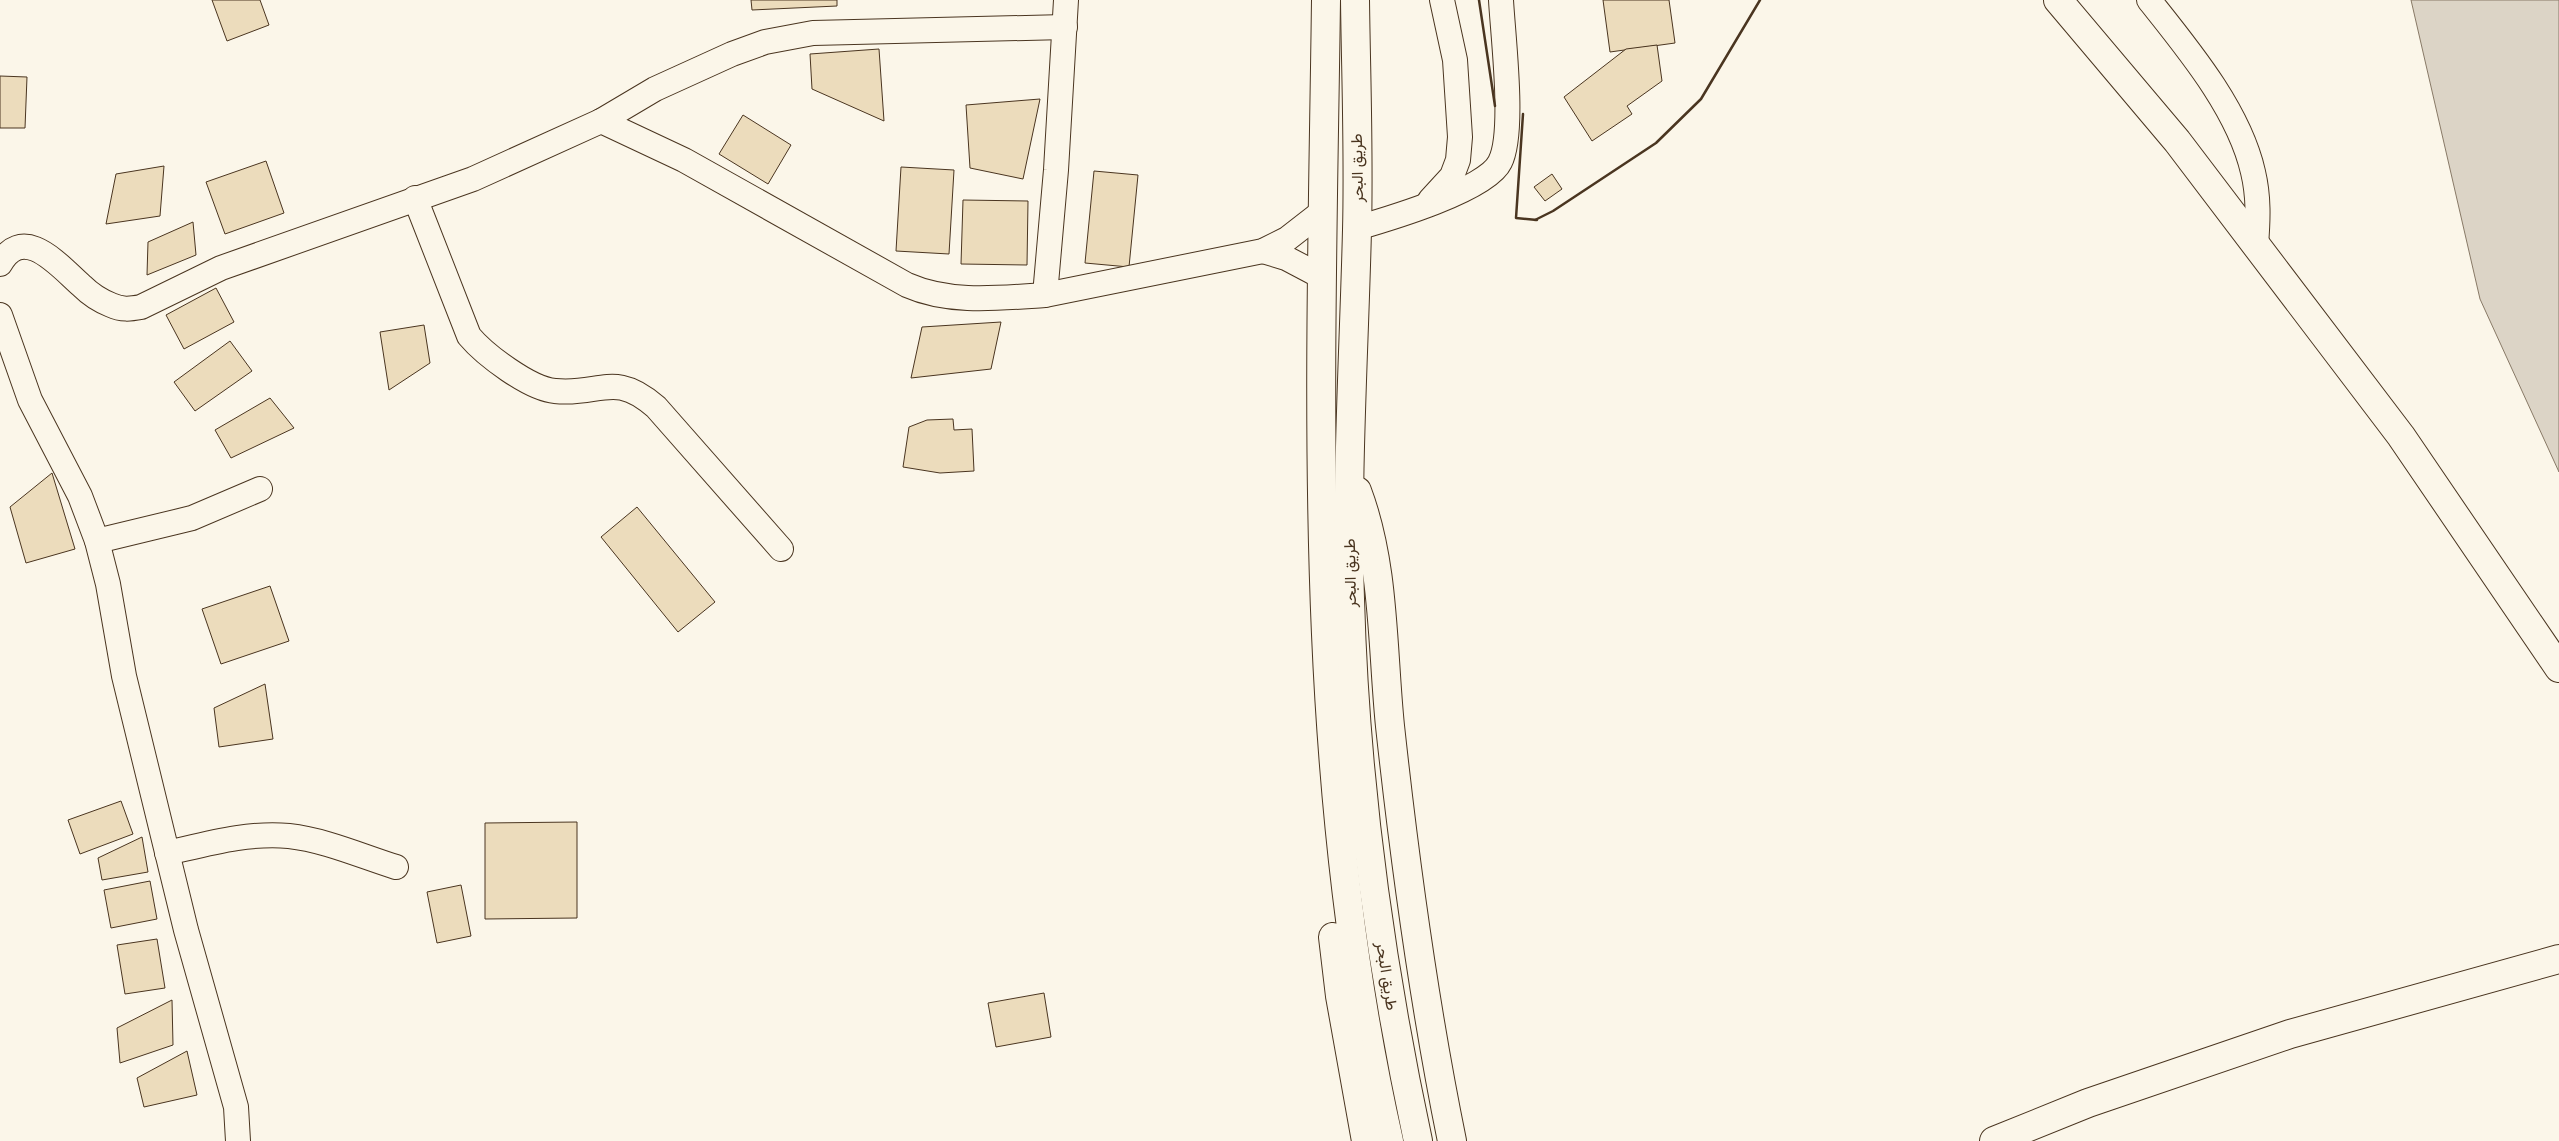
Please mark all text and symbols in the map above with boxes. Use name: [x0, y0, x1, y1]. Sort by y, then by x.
street label: طريق البحر: [1346, 133, 1368, 204]
street label: طريق البحر: [1339, 538, 1361, 609]
street label: طريق البحر: [1371, 939, 1403, 1012]

